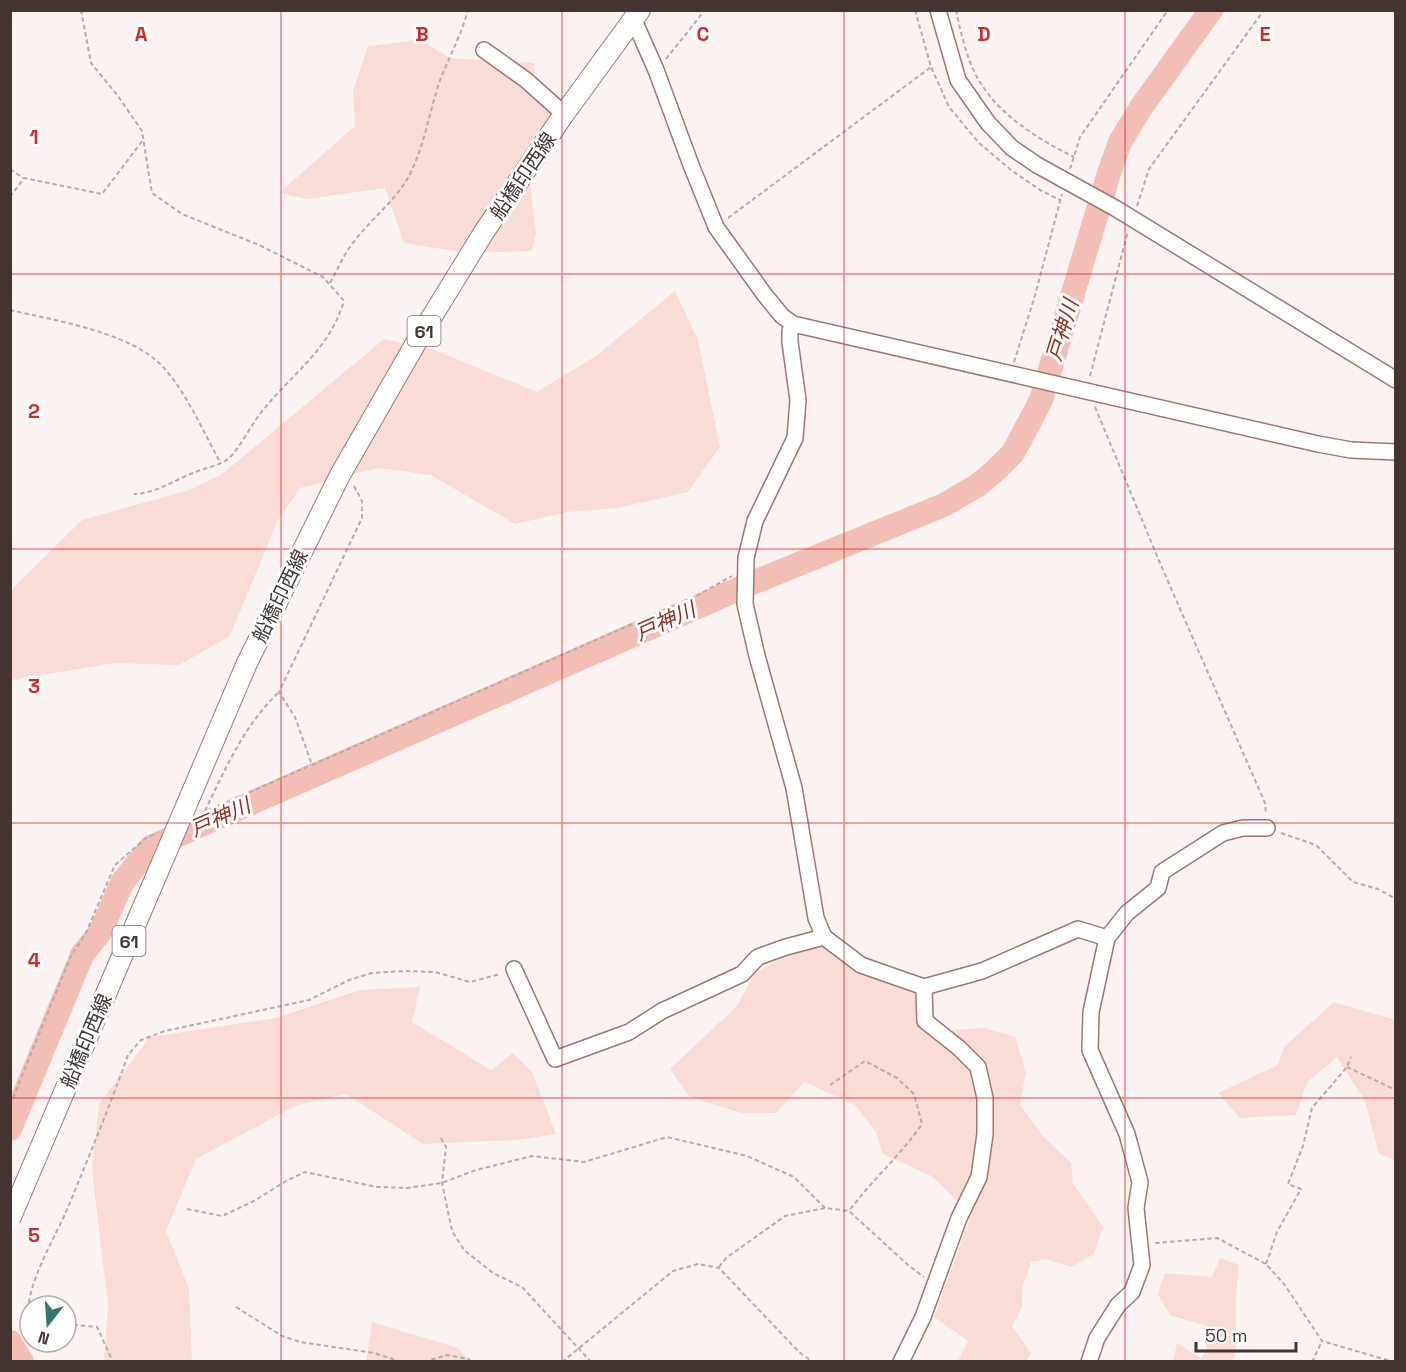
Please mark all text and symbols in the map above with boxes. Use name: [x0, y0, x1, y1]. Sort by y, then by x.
text: A: [135, 21, 148, 47]
text: B: [415, 21, 429, 47]
text: C: [697, 21, 710, 47]
text: D: [977, 21, 991, 47]
text: E: [1259, 21, 1271, 47]
text: 1: [29, 124, 39, 150]
street label: 船橋印西線: [484, 127, 562, 225]
water label: 戸神川: [1040, 294, 1085, 364]
road number: 61: [408, 316, 440, 346]
text: 2: [28, 398, 40, 424]
street label: 船橋印西線: [246, 545, 314, 647]
water label: 戸神川: [631, 595, 701, 646]
text: 3: [28, 673, 40, 699]
water label: 戸神川: [186, 791, 256, 842]
road number: 61: [112, 926, 146, 956]
text: 4: [28, 947, 41, 973]
street label: 船橋印西線: [54, 990, 118, 1092]
text: 5: [28, 1222, 40, 1248]
north arrow: [18, 1294, 78, 1354]
scale bar: [1196, 1315, 1296, 1353]
text: 50 m: [1205, 1324, 1247, 1347]
text: N: [36, 1326, 52, 1349]

